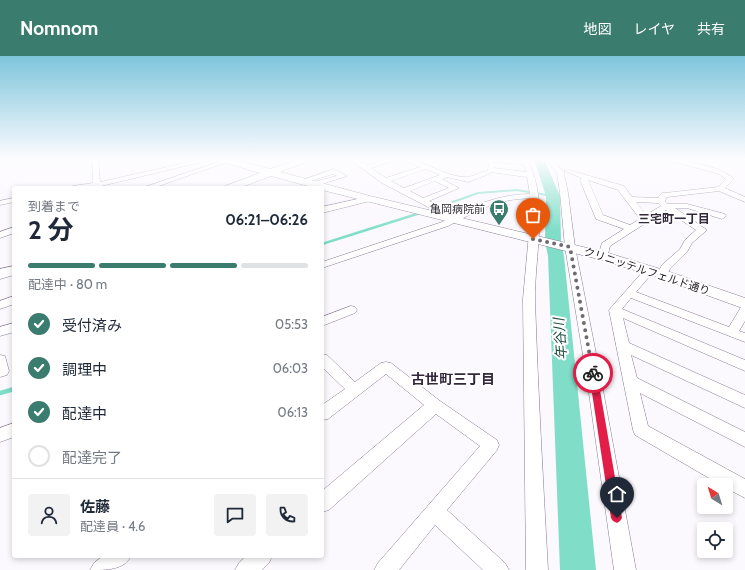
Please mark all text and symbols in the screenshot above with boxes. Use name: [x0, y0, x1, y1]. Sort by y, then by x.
text: Nomnom: [20, 17, 98, 40]
text: 地図: [583, 20, 611, 38]
text: レイヤ: [633, 20, 675, 38]
text: 共有: [697, 20, 725, 38]
text: 到着まで: [28, 198, 80, 214]
bus stop icon: 亀岡病院前: [488, 198, 510, 226]
pin: [516, 198, 550, 239]
place label: 亀岡病院前: [430, 202, 485, 216]
icon: bag: [522, 204, 544, 226]
text: 06:21–06:26: [225, 211, 308, 229]
district label: 三宅町一丁目: [638, 211, 710, 226]
text: 2 分: [28, 214, 74, 246]
street label: クリニッテルフェルド通り: [582, 244, 712, 298]
text: 配達中 · 80 m: [28, 276, 107, 292]
icon: check: [28, 313, 50, 335]
water label: 年谷川: [549, 315, 570, 361]
text: 05:53: [275, 316, 308, 332]
text: 受付済み: [62, 317, 122, 335]
courier: [573, 353, 613, 393]
icon: check: [28, 357, 50, 379]
text: 06:03: [273, 360, 308, 376]
text: 調理中: [62, 361, 107, 379]
icon: bike: [582, 362, 604, 384]
district label: 古世町三丁目: [411, 370, 495, 388]
icon: check: [28, 401, 50, 423]
text: 06:13: [278, 404, 308, 420]
text: 配達中: [62, 405, 107, 423]
text: 配達完了: [62, 449, 122, 467]
pin: [600, 477, 634, 518]
north arrow: [697, 478, 733, 514]
map controls: [697, 478, 733, 558]
icon: home: [606, 483, 628, 505]
button: person: [28, 494, 70, 536]
button: chat: [214, 494, 256, 536]
button: phone: [266, 494, 308, 536]
text: 佐藤: [80, 498, 110, 516]
text: 配達員 · 4.6: [80, 518, 145, 534]
button: locate: [697, 522, 733, 558]

